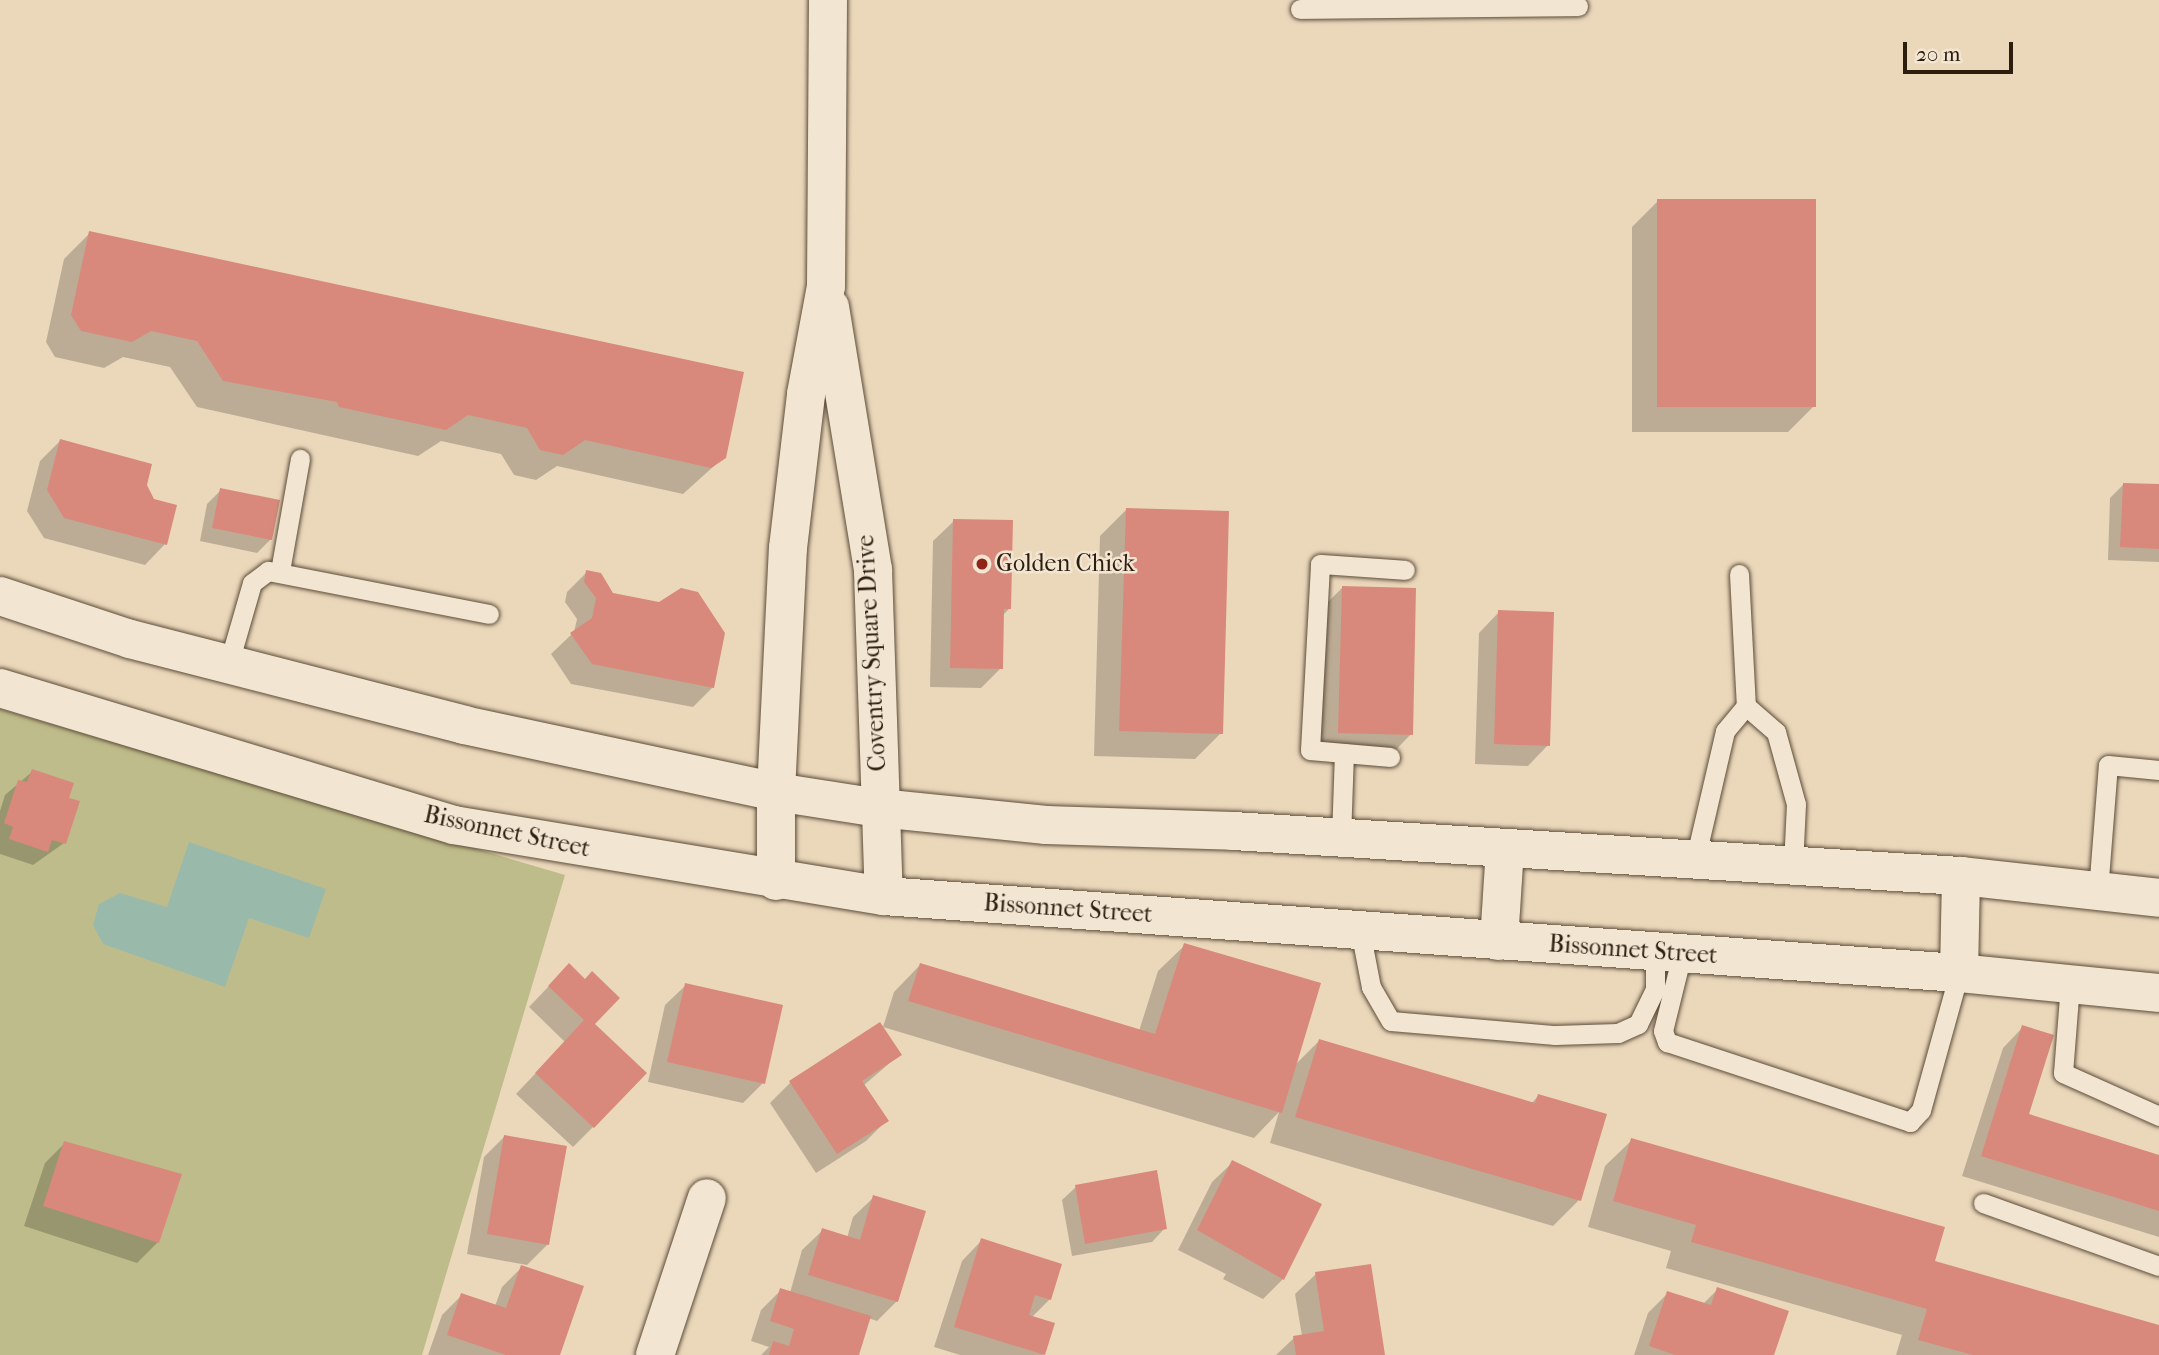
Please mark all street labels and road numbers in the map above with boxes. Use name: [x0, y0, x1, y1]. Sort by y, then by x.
street label: Coventry Square Drive: [851, 534, 893, 772]
street label: Bissonnet Street: [421, 800, 593, 864]
street label: Bissonnet Street: [983, 889, 1153, 929]
street label: Bissonnet Street: [1548, 930, 1718, 970]

